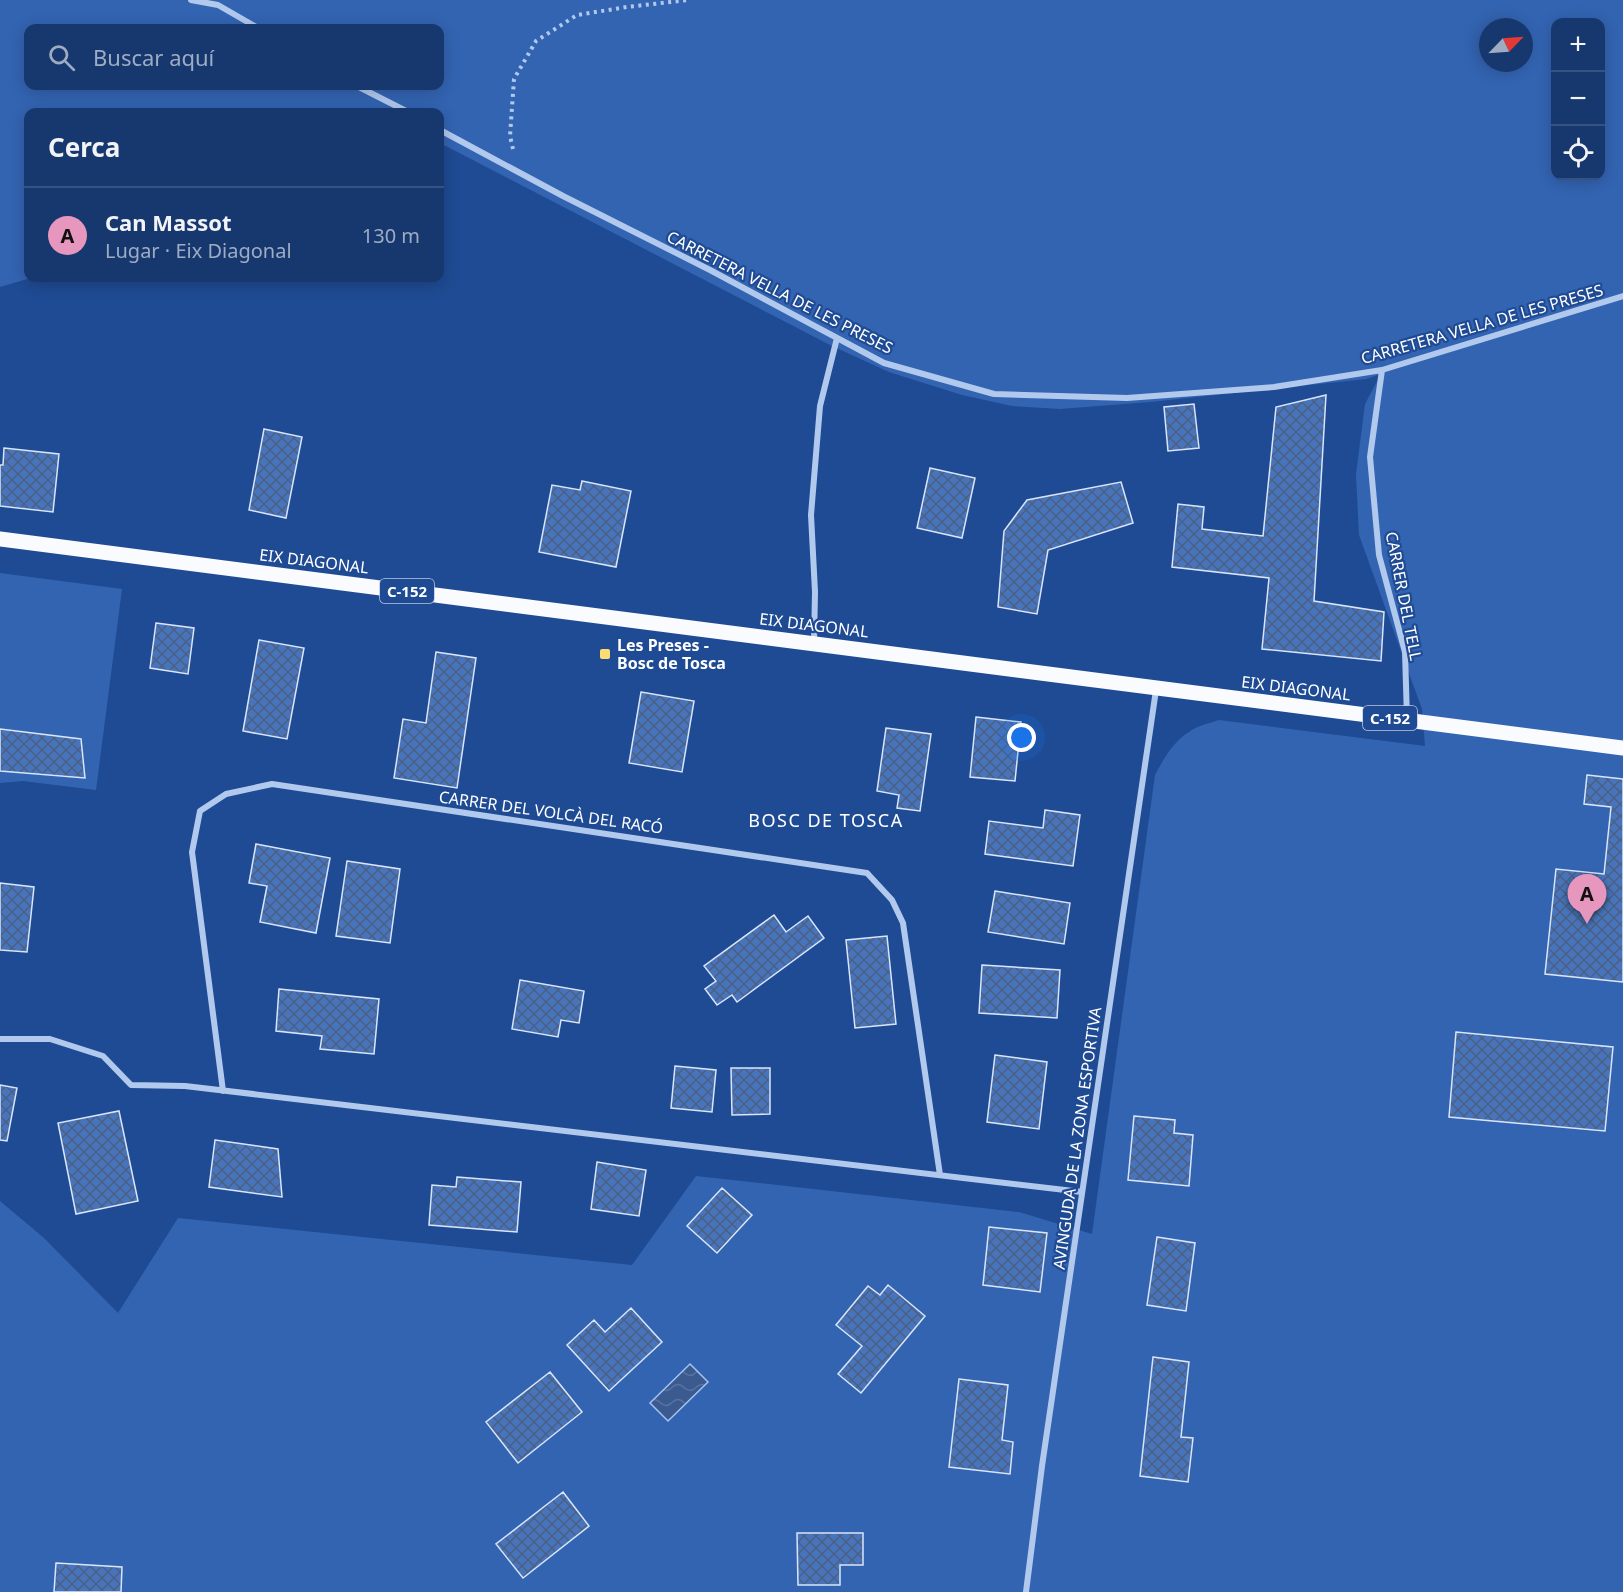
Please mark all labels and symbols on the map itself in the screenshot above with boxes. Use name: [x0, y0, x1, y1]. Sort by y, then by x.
north arrow: [1479, 18, 1533, 72]
street label: CARRETERA VELLA DE LES PRESES: [663, 225, 897, 359]
street label: CARRETERA VELLA DE LES PRESES: [1358, 279, 1606, 369]
street label: CARRER DEL TELL: [1381, 530, 1427, 662]
street label: EIX DIAGONAL: [258, 543, 370, 579]
road number: C-152: [380, 579, 434, 603]
street label: EIX DIAGONAL: [758, 607, 870, 643]
place label: Les Preses - Bosc de Tosca: [617, 634, 726, 674]
marker: Les Preses - Bosc de Tosca: [598, 647, 612, 661]
street label: EIX DIAGONAL: [1240, 670, 1352, 706]
road number: C-152: [1363, 706, 1417, 730]
your location: [1007, 723, 1036, 752]
street label: CARRER DEL VOLCÀ DEL RACÓ: [437, 785, 665, 839]
district label: BOSC DE TOSCA: [748, 808, 904, 832]
pin: A: [1568, 874, 1606, 924]
street label: AVINGUDA DE LA ZONA ESPORTIVA: [1048, 1005, 1106, 1271]

